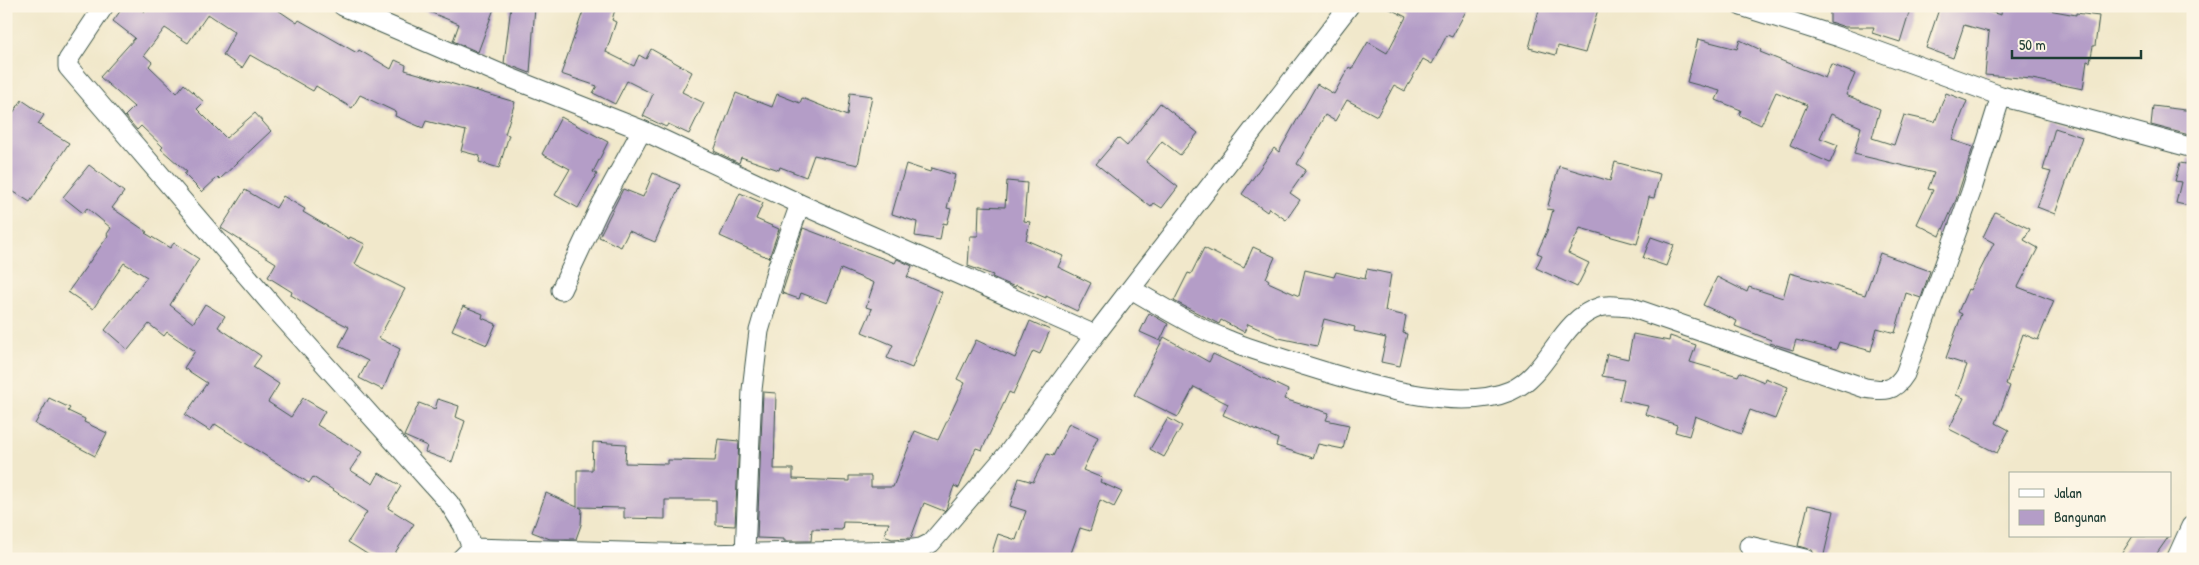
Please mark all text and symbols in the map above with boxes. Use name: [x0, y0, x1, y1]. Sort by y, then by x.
scale bar: [2012, 28, 2140, 60]
text: 50 m: [2019, 34, 2046, 55]
legend: [2009, 472, 2172, 538]
text: Jalan: [2054, 482, 2082, 503]
text: Bangunan: [2054, 506, 2107, 527]

